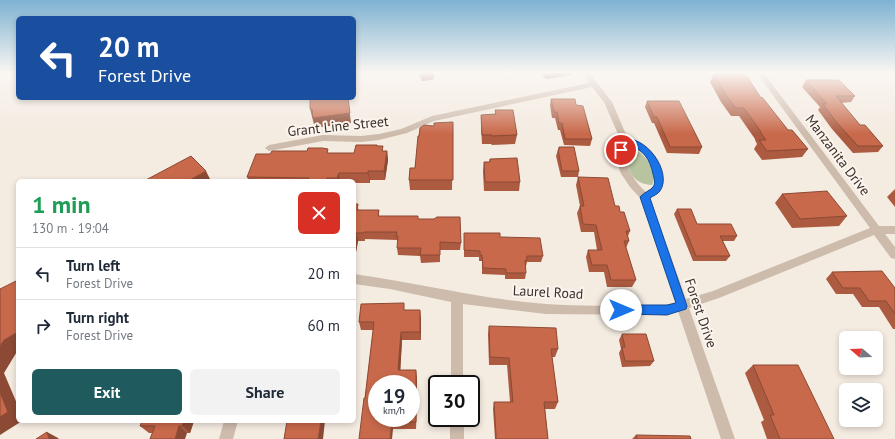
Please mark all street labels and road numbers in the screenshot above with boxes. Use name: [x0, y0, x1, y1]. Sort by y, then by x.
street label: Manzanita Drive: [802, 111, 874, 199]
street label: Grant Line Street: [287, 112, 390, 140]
street label: Forest Drive: [681, 276, 721, 350]
street label: Laurel Road: [512, 281, 584, 303]

